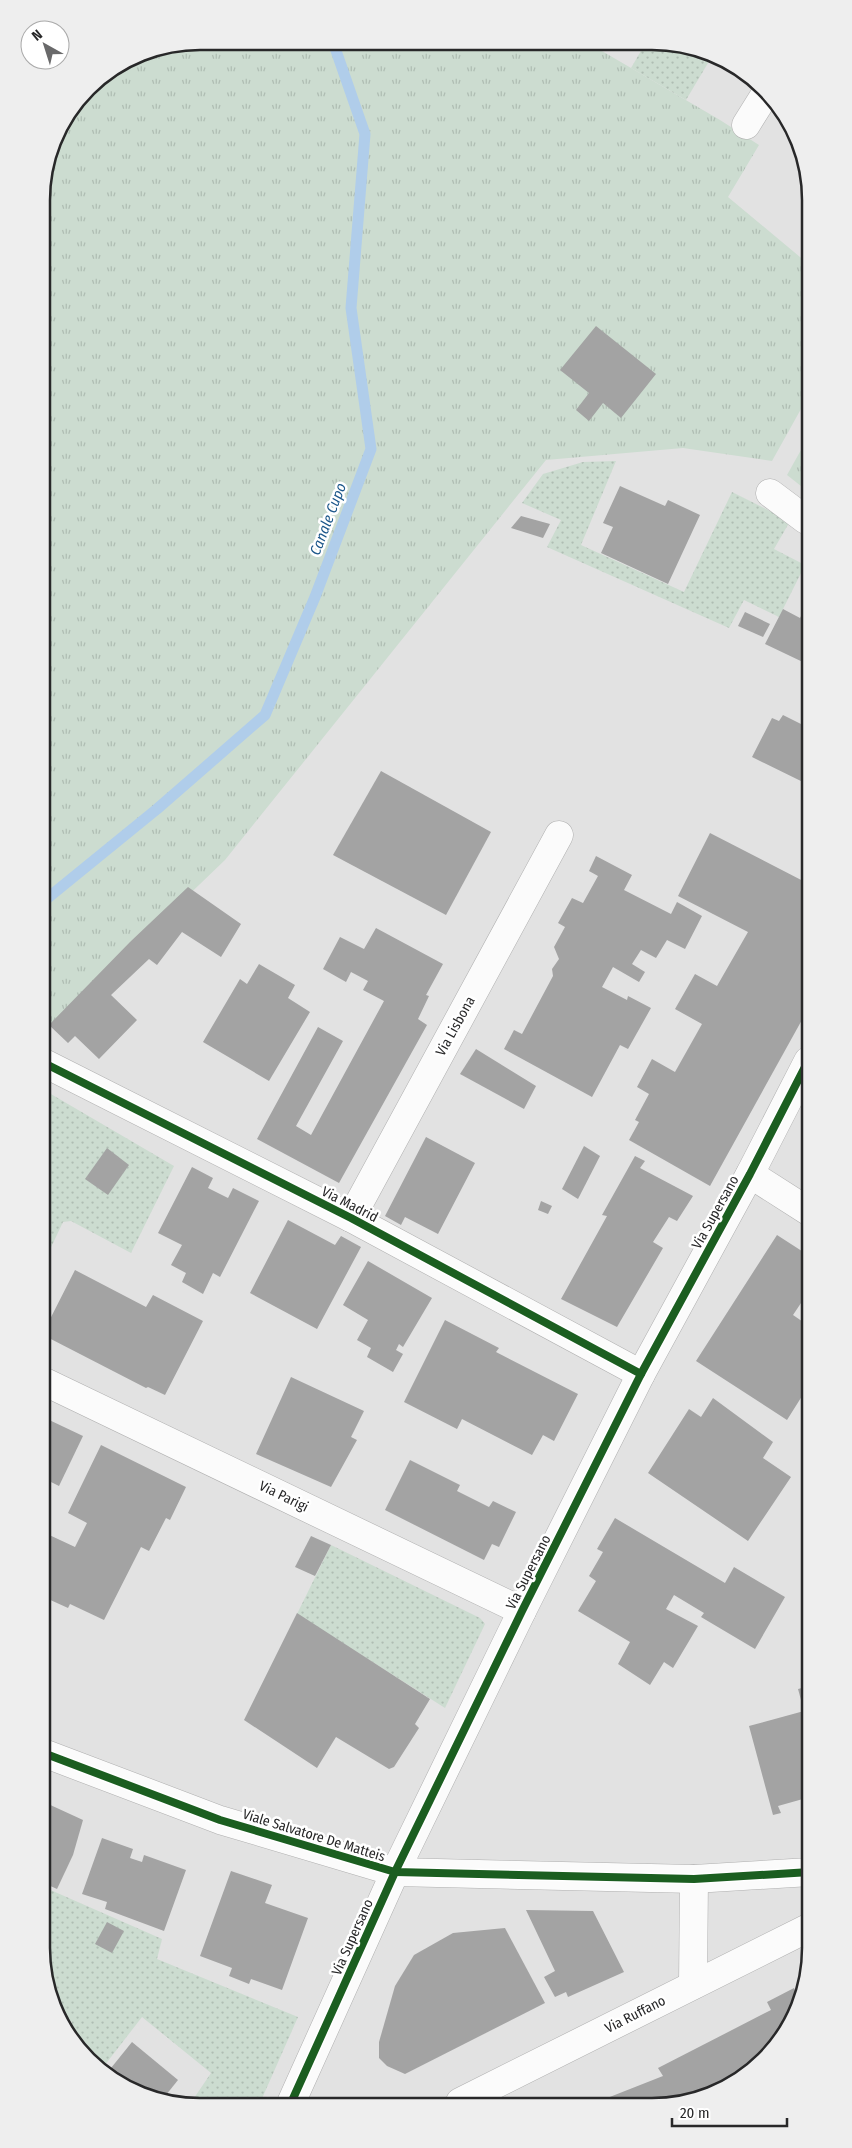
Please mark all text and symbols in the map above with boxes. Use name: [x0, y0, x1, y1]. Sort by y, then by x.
north arrow: [20, 20, 70, 70]
text: N: [29, 26, 46, 45]
water label: Canale Cupo: [306, 480, 350, 558]
street label: Via Lisbona: [432, 993, 479, 1059]
street label: Via Supersano: [688, 1172, 743, 1252]
street label: Via Madrid: [319, 1183, 381, 1226]
street label: Via Parigi: [256, 1477, 311, 1516]
street label: Via Supersano: [502, 1532, 555, 1612]
street label: Viale Salvatore De Matteis: [240, 1806, 387, 1865]
street label: Via Supersano: [328, 1896, 377, 1978]
street label: Via Ruffano: [602, 1992, 668, 2037]
scale bar: [672, 2096, 787, 2128]
text: 20 m: [680, 2104, 710, 2122]

